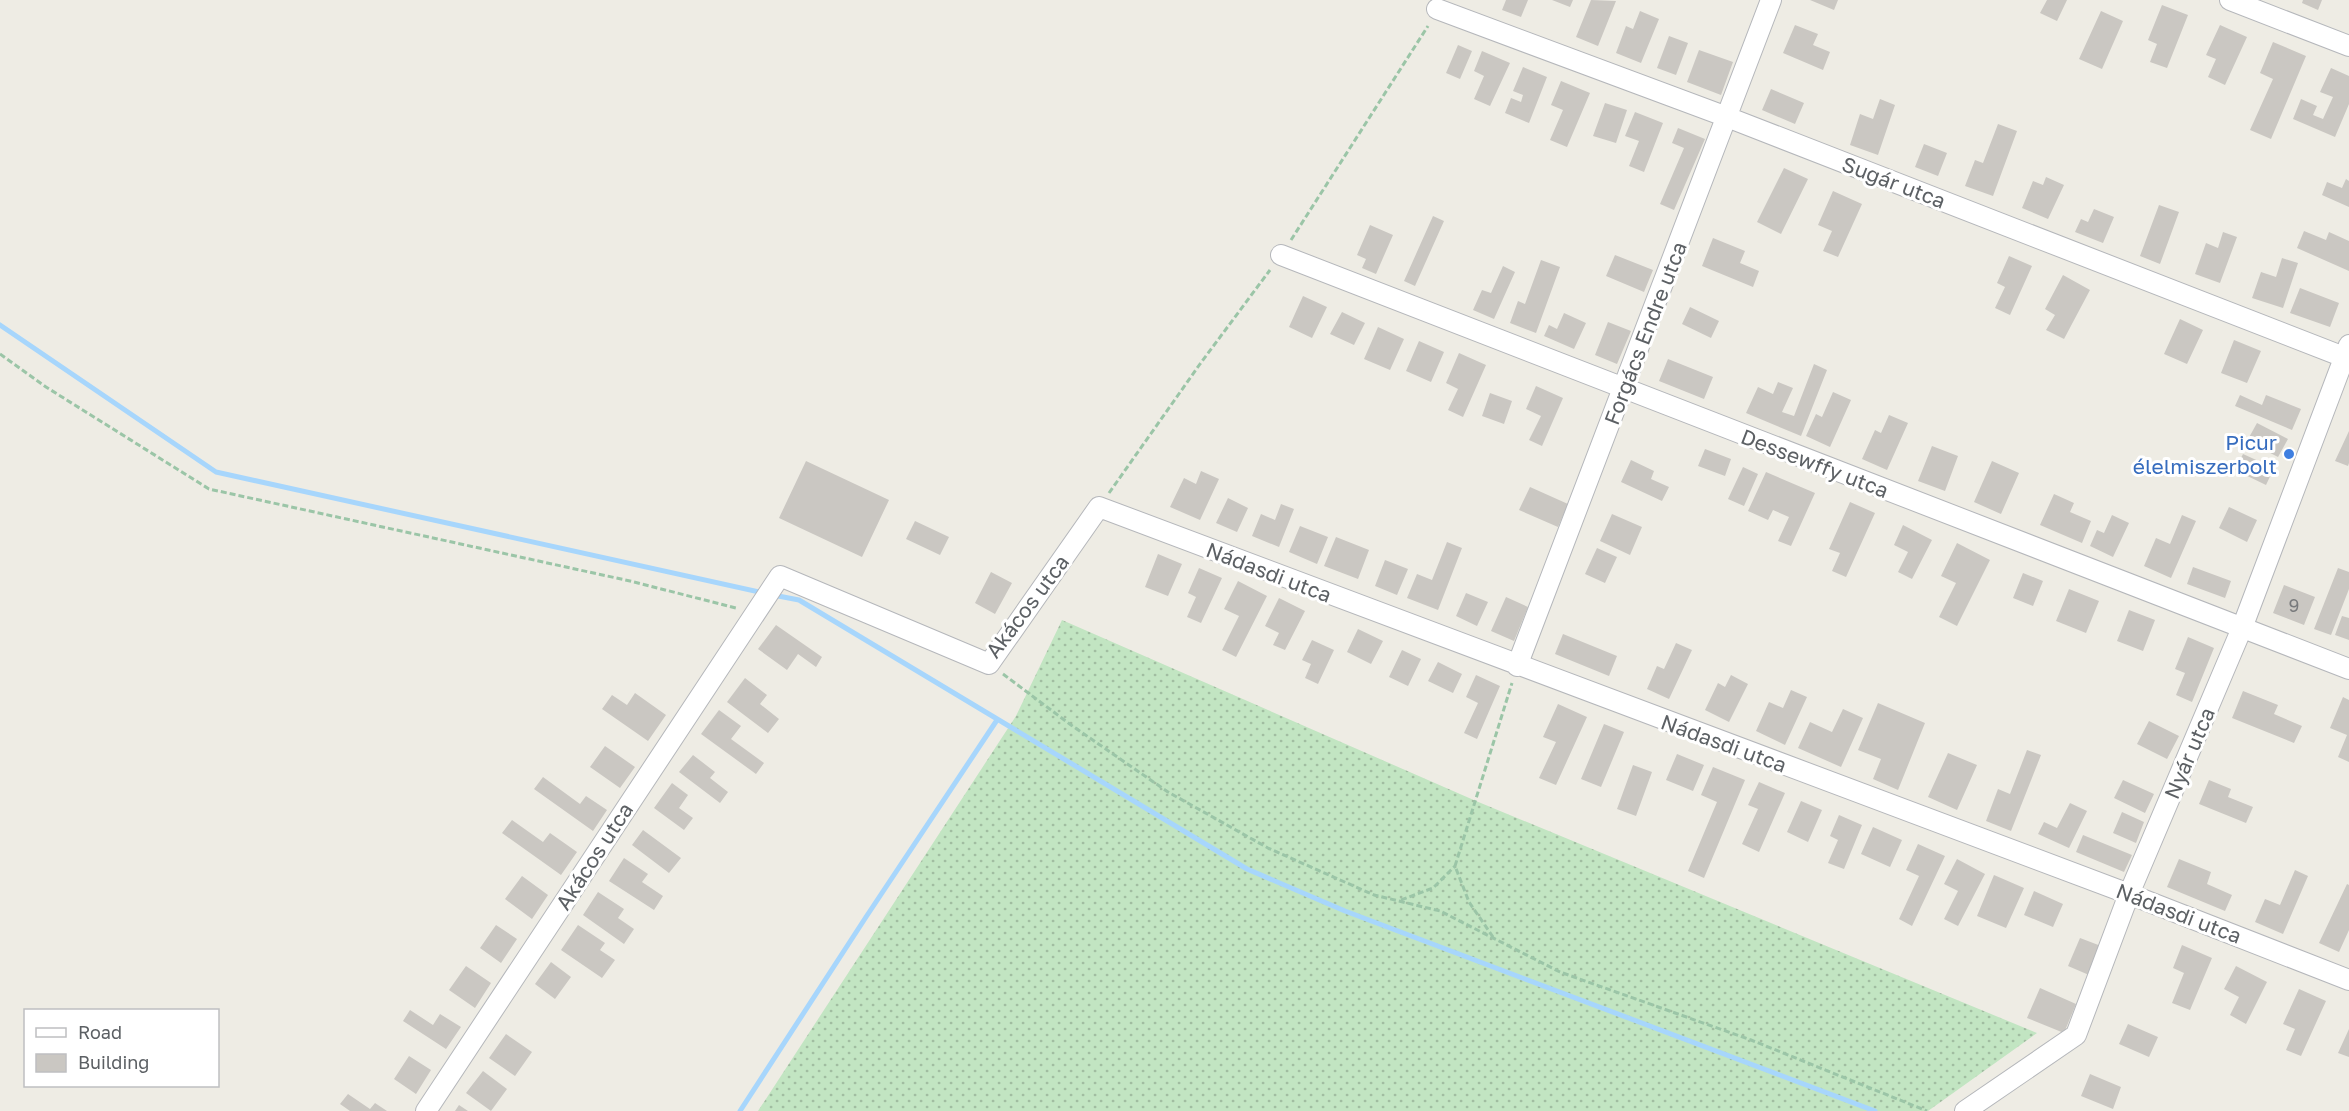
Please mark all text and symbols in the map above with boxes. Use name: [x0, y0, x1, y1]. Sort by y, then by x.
street label: Sugár utca: [1839, 150, 1949, 214]
street label: Forgács Endre utca: [1598, 238, 1692, 428]
street label: Dessewffy utca: [1738, 423, 1892, 503]
place label: Picur élelmiszerbolt: [2133, 429, 2277, 479]
marker: Picur élelmiszerbolt: [2282, 447, 2296, 461]
street label: Nádasdi utca: [1203, 536, 1335, 608]
street label: Akácos utca: [980, 549, 1074, 663]
house number: 9: [2289, 594, 2299, 616]
street label: Nyár utca: [2158, 703, 2220, 803]
street label: Nádasdi utca: [1658, 708, 1790, 778]
street label: Akácos utca: [550, 798, 638, 914]
street label: Nádasdi utca: [2113, 877, 2245, 949]
legend: [24, 1009, 219, 1087]
text: Road: [78, 1021, 122, 1043]
text: Building: [78, 1051, 149, 1073]

